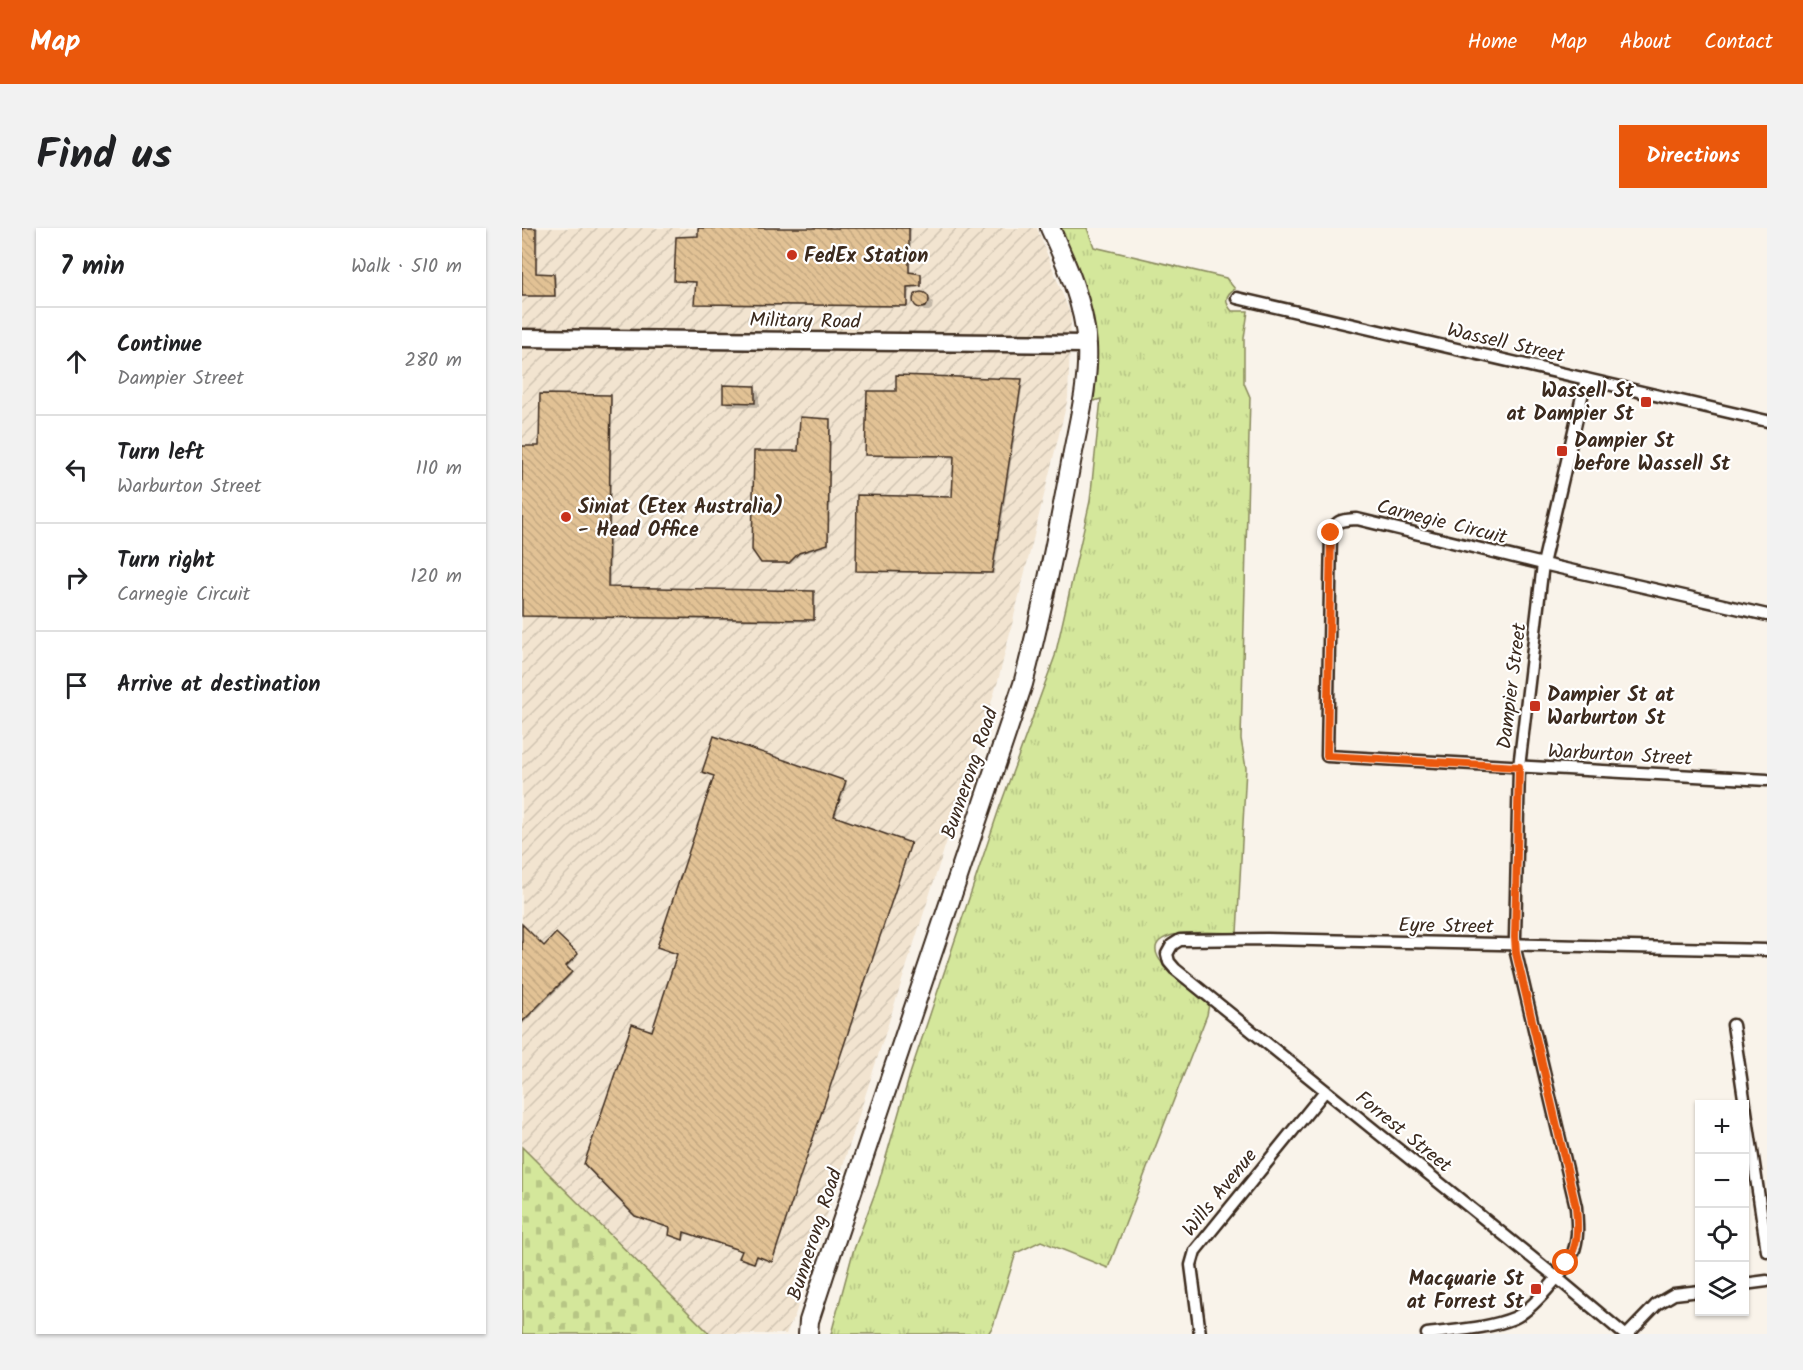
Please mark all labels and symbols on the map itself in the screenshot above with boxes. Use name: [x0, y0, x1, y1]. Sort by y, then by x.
place label: FedEx Station: [804, 241, 928, 273]
marker: FedEx Station: [785, 248, 799, 262]
street label: Military Road: [749, 305, 862, 339]
street label: Wassell Street: [1444, 315, 1568, 373]
place label: Wassell St at Dampier St: [1506, 376, 1635, 431]
marker: Wassell St at Dampier St: [1639, 395, 1653, 409]
place label: Dampier St before Wassell St: [1574, 426, 1731, 481]
marker: Dampier St before Wassell St: [1555, 444, 1569, 458]
street label: Carnegie Circuit: [1373, 491, 1510, 555]
place label: Siniat (Etex Australia) - Head Office: [578, 492, 783, 547]
marker: Siniat (Etex Australia) - Head Office: [559, 510, 573, 524]
route end: [1317, 519, 1343, 545]
street label: Dampier Street: [1489, 621, 1537, 751]
place label: Dampier St at Warburton St: [1547, 680, 1676, 735]
marker: Dampier St at Warburton St: [1528, 699, 1542, 713]
street label: Bunnerong Road: [934, 703, 1009, 843]
street label: Warburton Street: [1547, 736, 1693, 776]
street label: Eyre Street: [1398, 910, 1494, 944]
street label: Forrest Street: [1347, 1083, 1458, 1182]
street label: Wills Avenue: [1175, 1142, 1266, 1244]
street label: Bunnerong Road: [780, 1164, 853, 1305]
route start: [1552, 1249, 1578, 1275]
place label: Macquarie St at Forrest St: [1407, 1264, 1525, 1319]
marker: Macquarie St at Forrest St: [1529, 1282, 1543, 1296]

